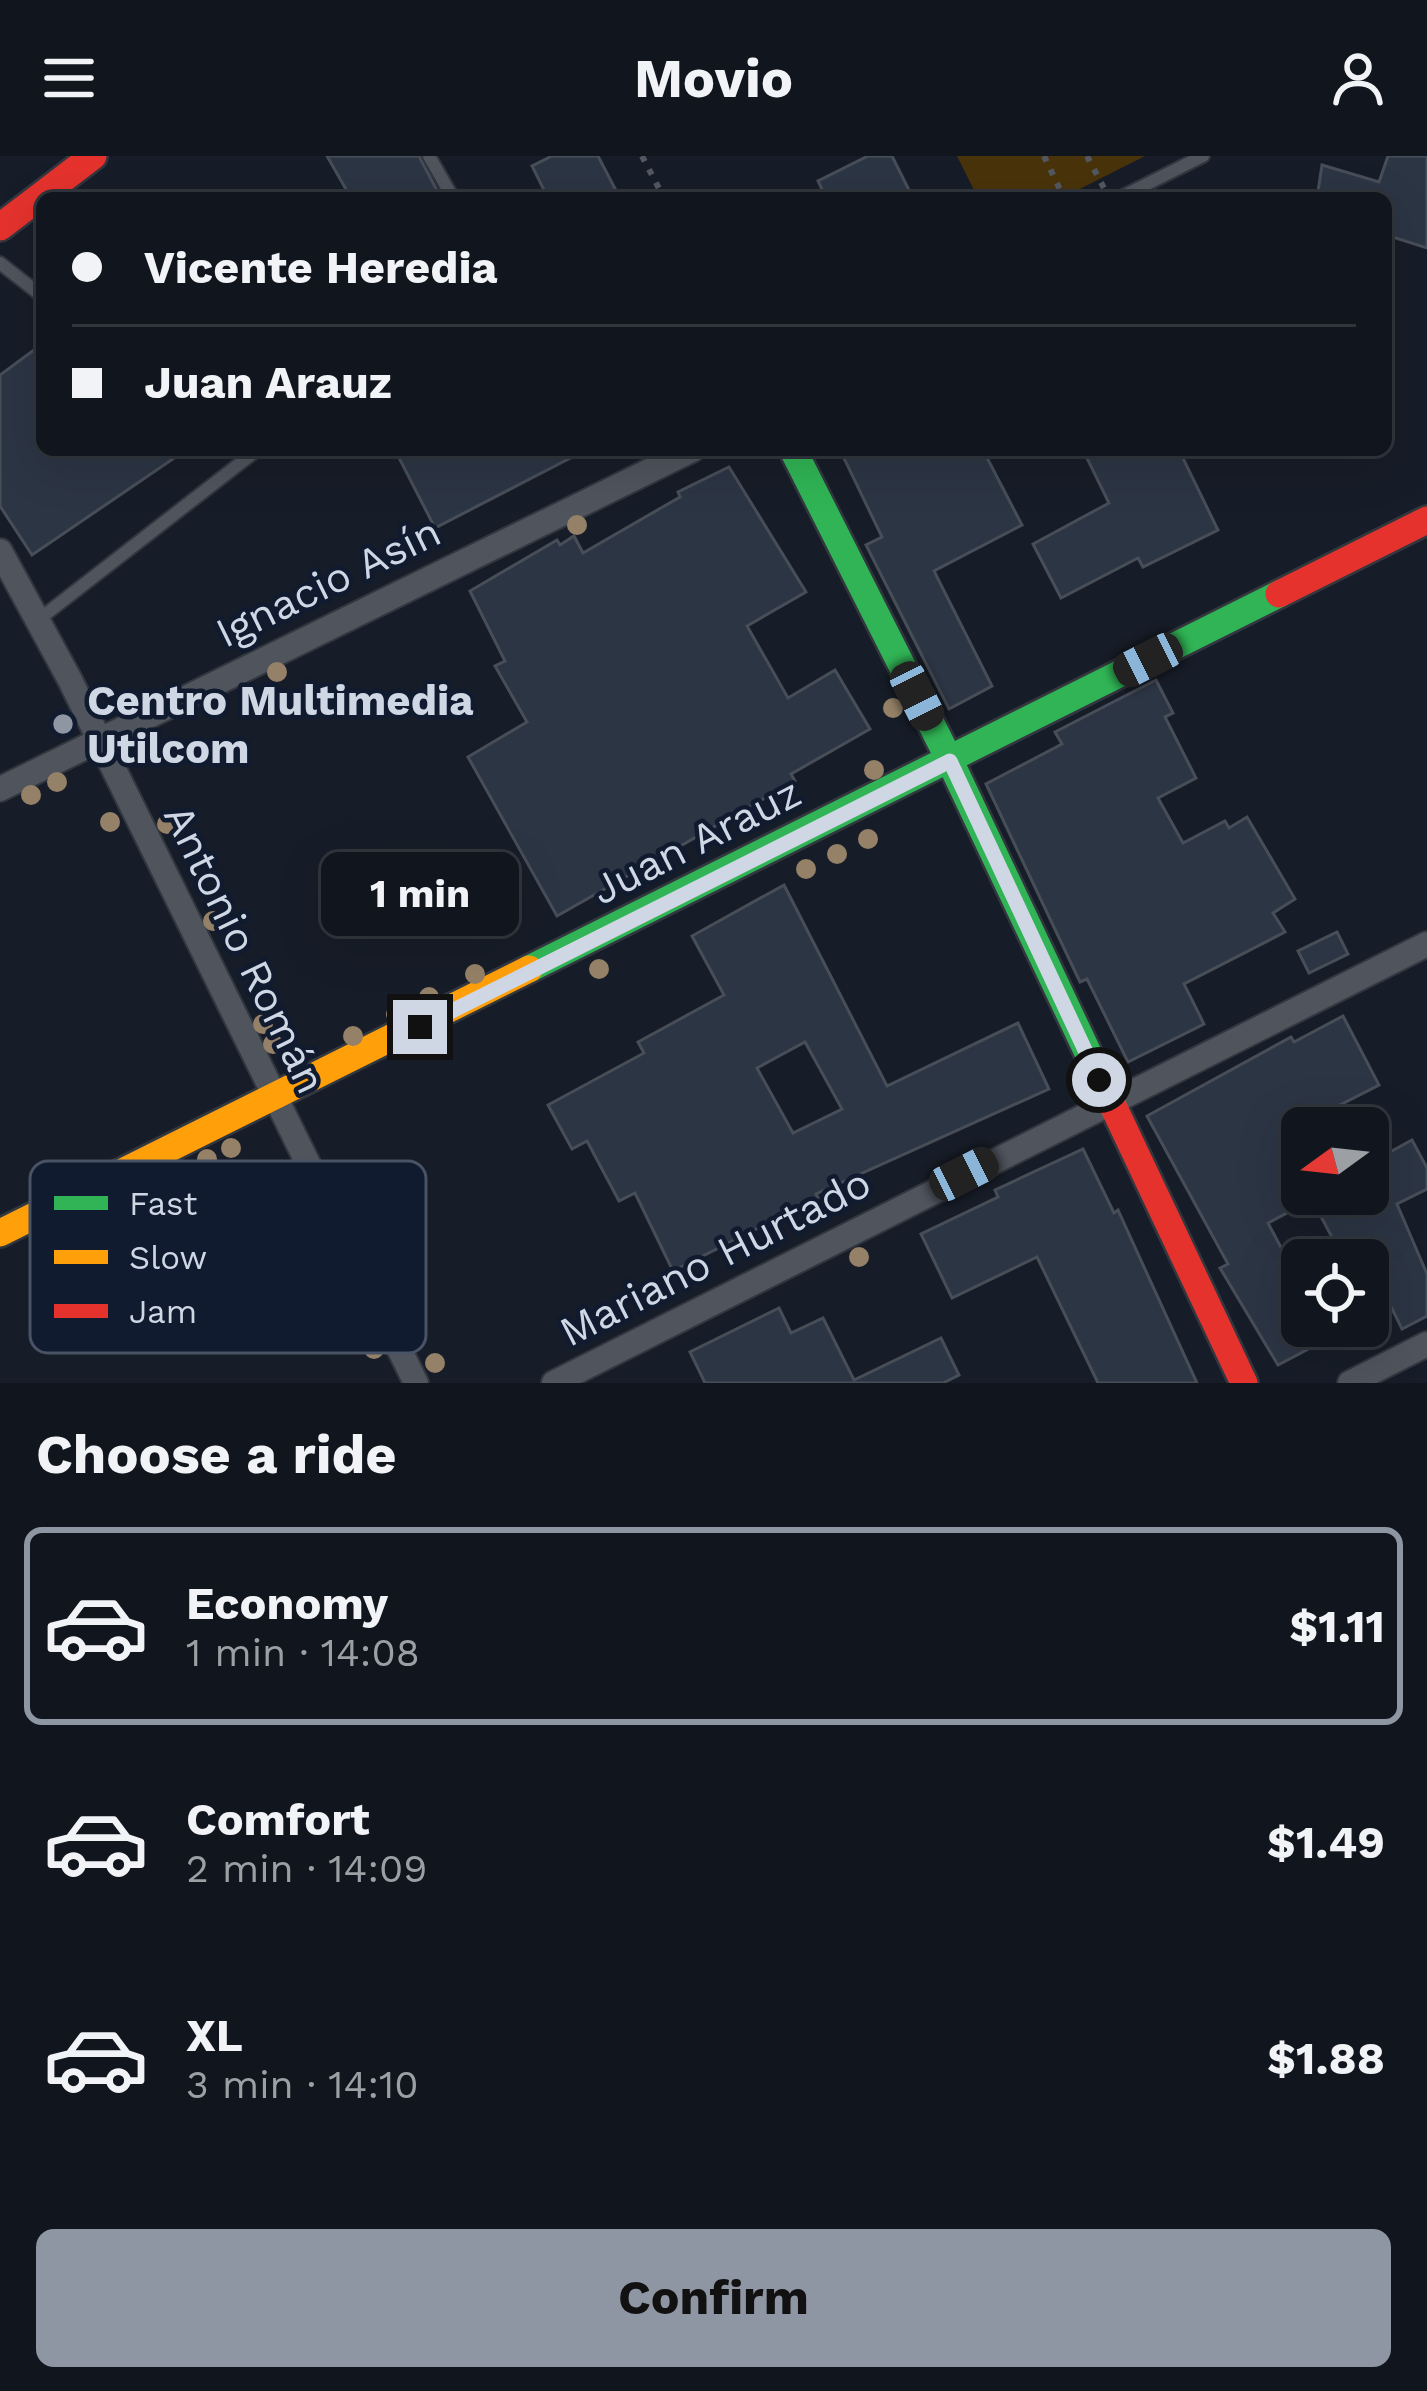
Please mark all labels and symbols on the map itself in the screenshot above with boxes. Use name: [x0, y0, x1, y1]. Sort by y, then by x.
street label: Ignacio Asín: [208, 507, 448, 657]
car: [1108, 628, 1188, 692]
car: [885, 656, 949, 736]
place label: Centro Multimedia Utilcom: [87, 676, 474, 773]
marker: Centro Multimedia Utilcom: [50, 711, 76, 737]
street label: Juan Arauz: [583, 767, 809, 915]
street label: Antonio Román: [154, 797, 336, 1101]
callout: 1 min: [321, 853, 519, 937]
route end: [393, 1000, 447, 1054]
route start: [1072, 1053, 1126, 1107]
north arrow: [1281, 1107, 1389, 1215]
car: [924, 1142, 1004, 1206]
street label: Mariano Hurtado: [551, 1157, 879, 1357]
legend: [30, 1161, 426, 1353]
text: Fast: [129, 1184, 198, 1223]
text: Slow: [129, 1238, 207, 1277]
text: Jam: [129, 1292, 197, 1331]

